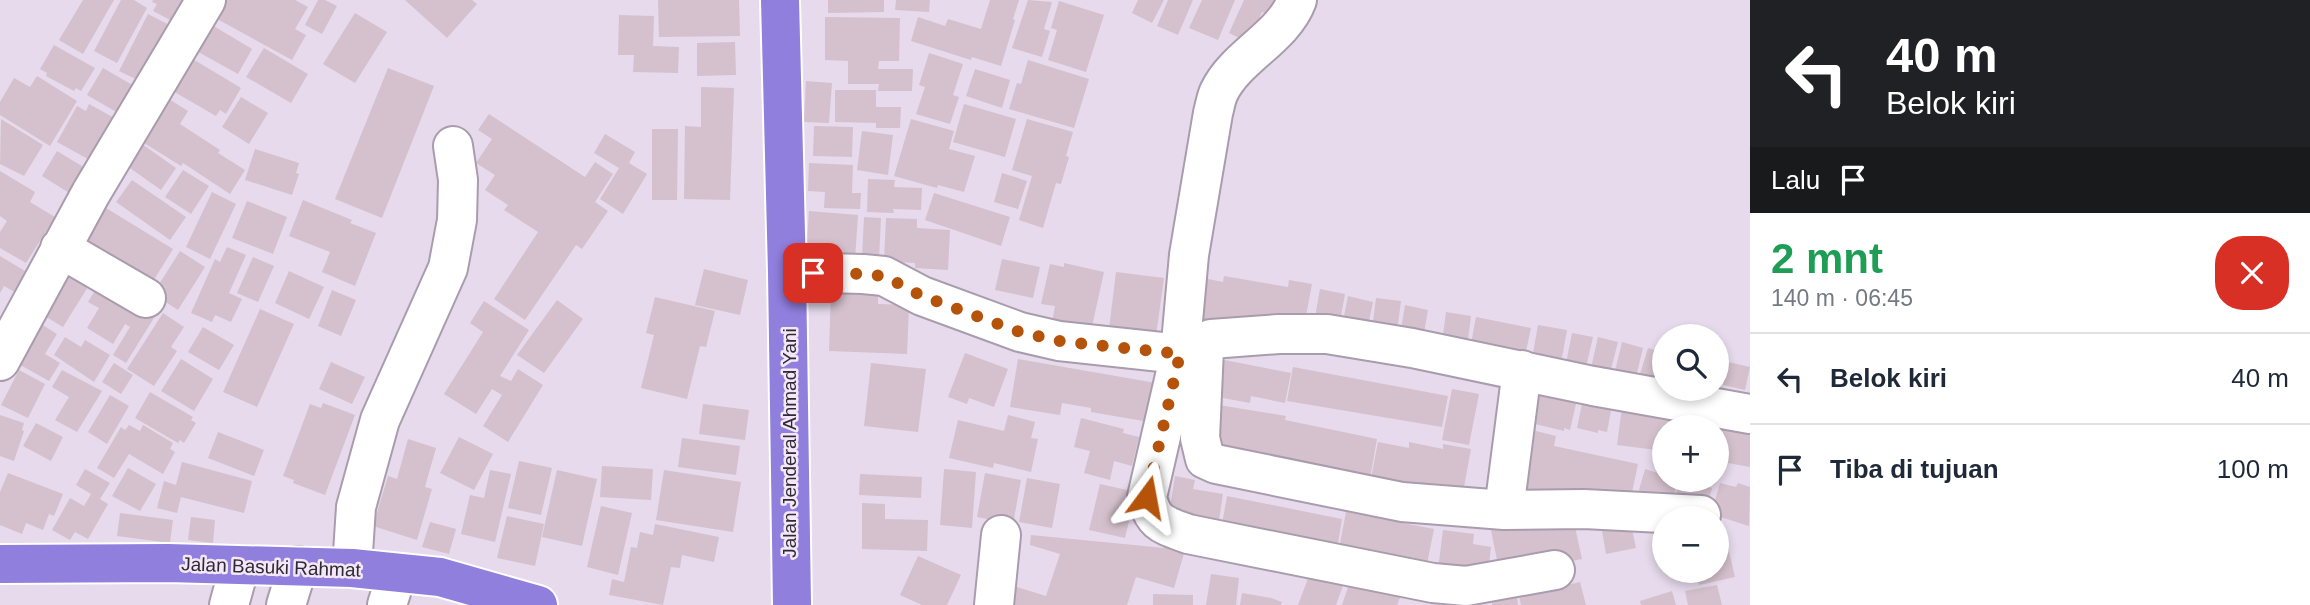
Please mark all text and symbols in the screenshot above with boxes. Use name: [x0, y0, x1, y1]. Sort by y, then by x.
icon: left: [1771, 28, 1862, 119]
text: 40 m: [1886, 28, 1998, 82]
text: Belok kiri: [1886, 85, 2016, 121]
icon: arrive: [1834, 161, 1872, 199]
text: Lalu: [1771, 165, 1820, 195]
text: 2 mnt: [1771, 235, 1883, 282]
button: close: [2215, 236, 2289, 310]
pin: [783, 243, 843, 303]
icon: arrive: [794, 254, 832, 292]
text: 140 m · 06:45: [1771, 285, 1913, 311]
map controls: [1652, 324, 1729, 583]
button: search: [1652, 324, 1729, 401]
street label: Jalan Jenderal Ahmad Yani: [779, 328, 800, 558]
icon: left: [1771, 360, 1809, 398]
text: Belok kiri: [1830, 363, 1947, 393]
text: 40 m: [2231, 363, 2289, 393]
button: +: [1652, 415, 1729, 492]
icon: arrive: [1771, 451, 1809, 489]
text: Tiba di tujuan: [1830, 454, 1999, 484]
text: 100 m: [2217, 454, 2289, 484]
position arrow: [1110, 460, 1184, 534]
button: −: [1652, 506, 1729, 583]
street label: Jalan Basuki Rahmat: [181, 553, 362, 581]

